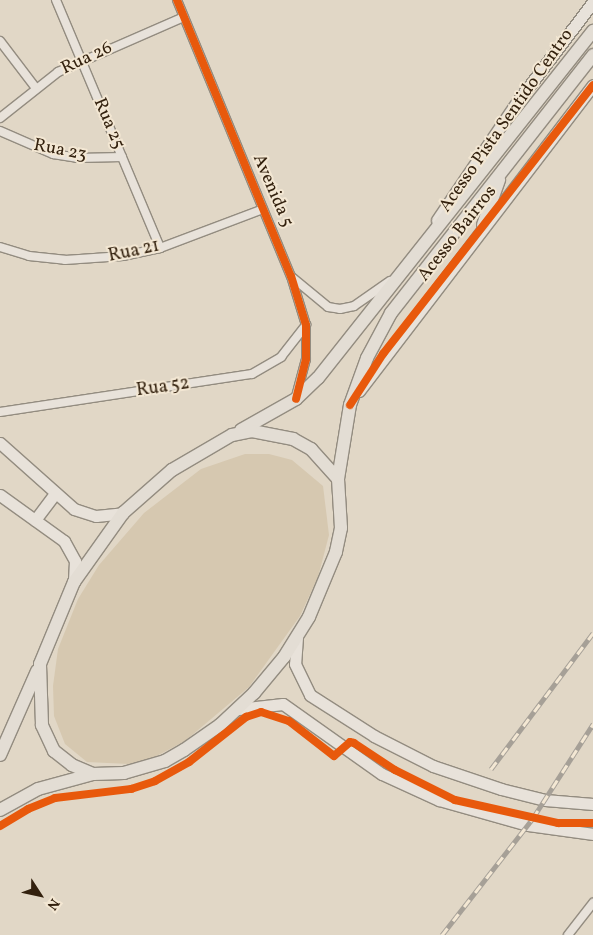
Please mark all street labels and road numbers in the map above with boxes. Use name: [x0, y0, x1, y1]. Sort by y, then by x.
street label: Acesso Pista Sentido Centro: [435, 25, 579, 217]
street label: Rua 26: [58, 38, 116, 80]
street label: Rua 25: [88, 95, 128, 153]
street label: Rua 23: [32, 135, 88, 167]
street label: Avenida 5: [247, 151, 297, 231]
street label: Acesso Bairros: [414, 182, 502, 286]
street label: Rua 21: [106, 236, 162, 268]
street label: Rua 52: [135, 374, 191, 402]

